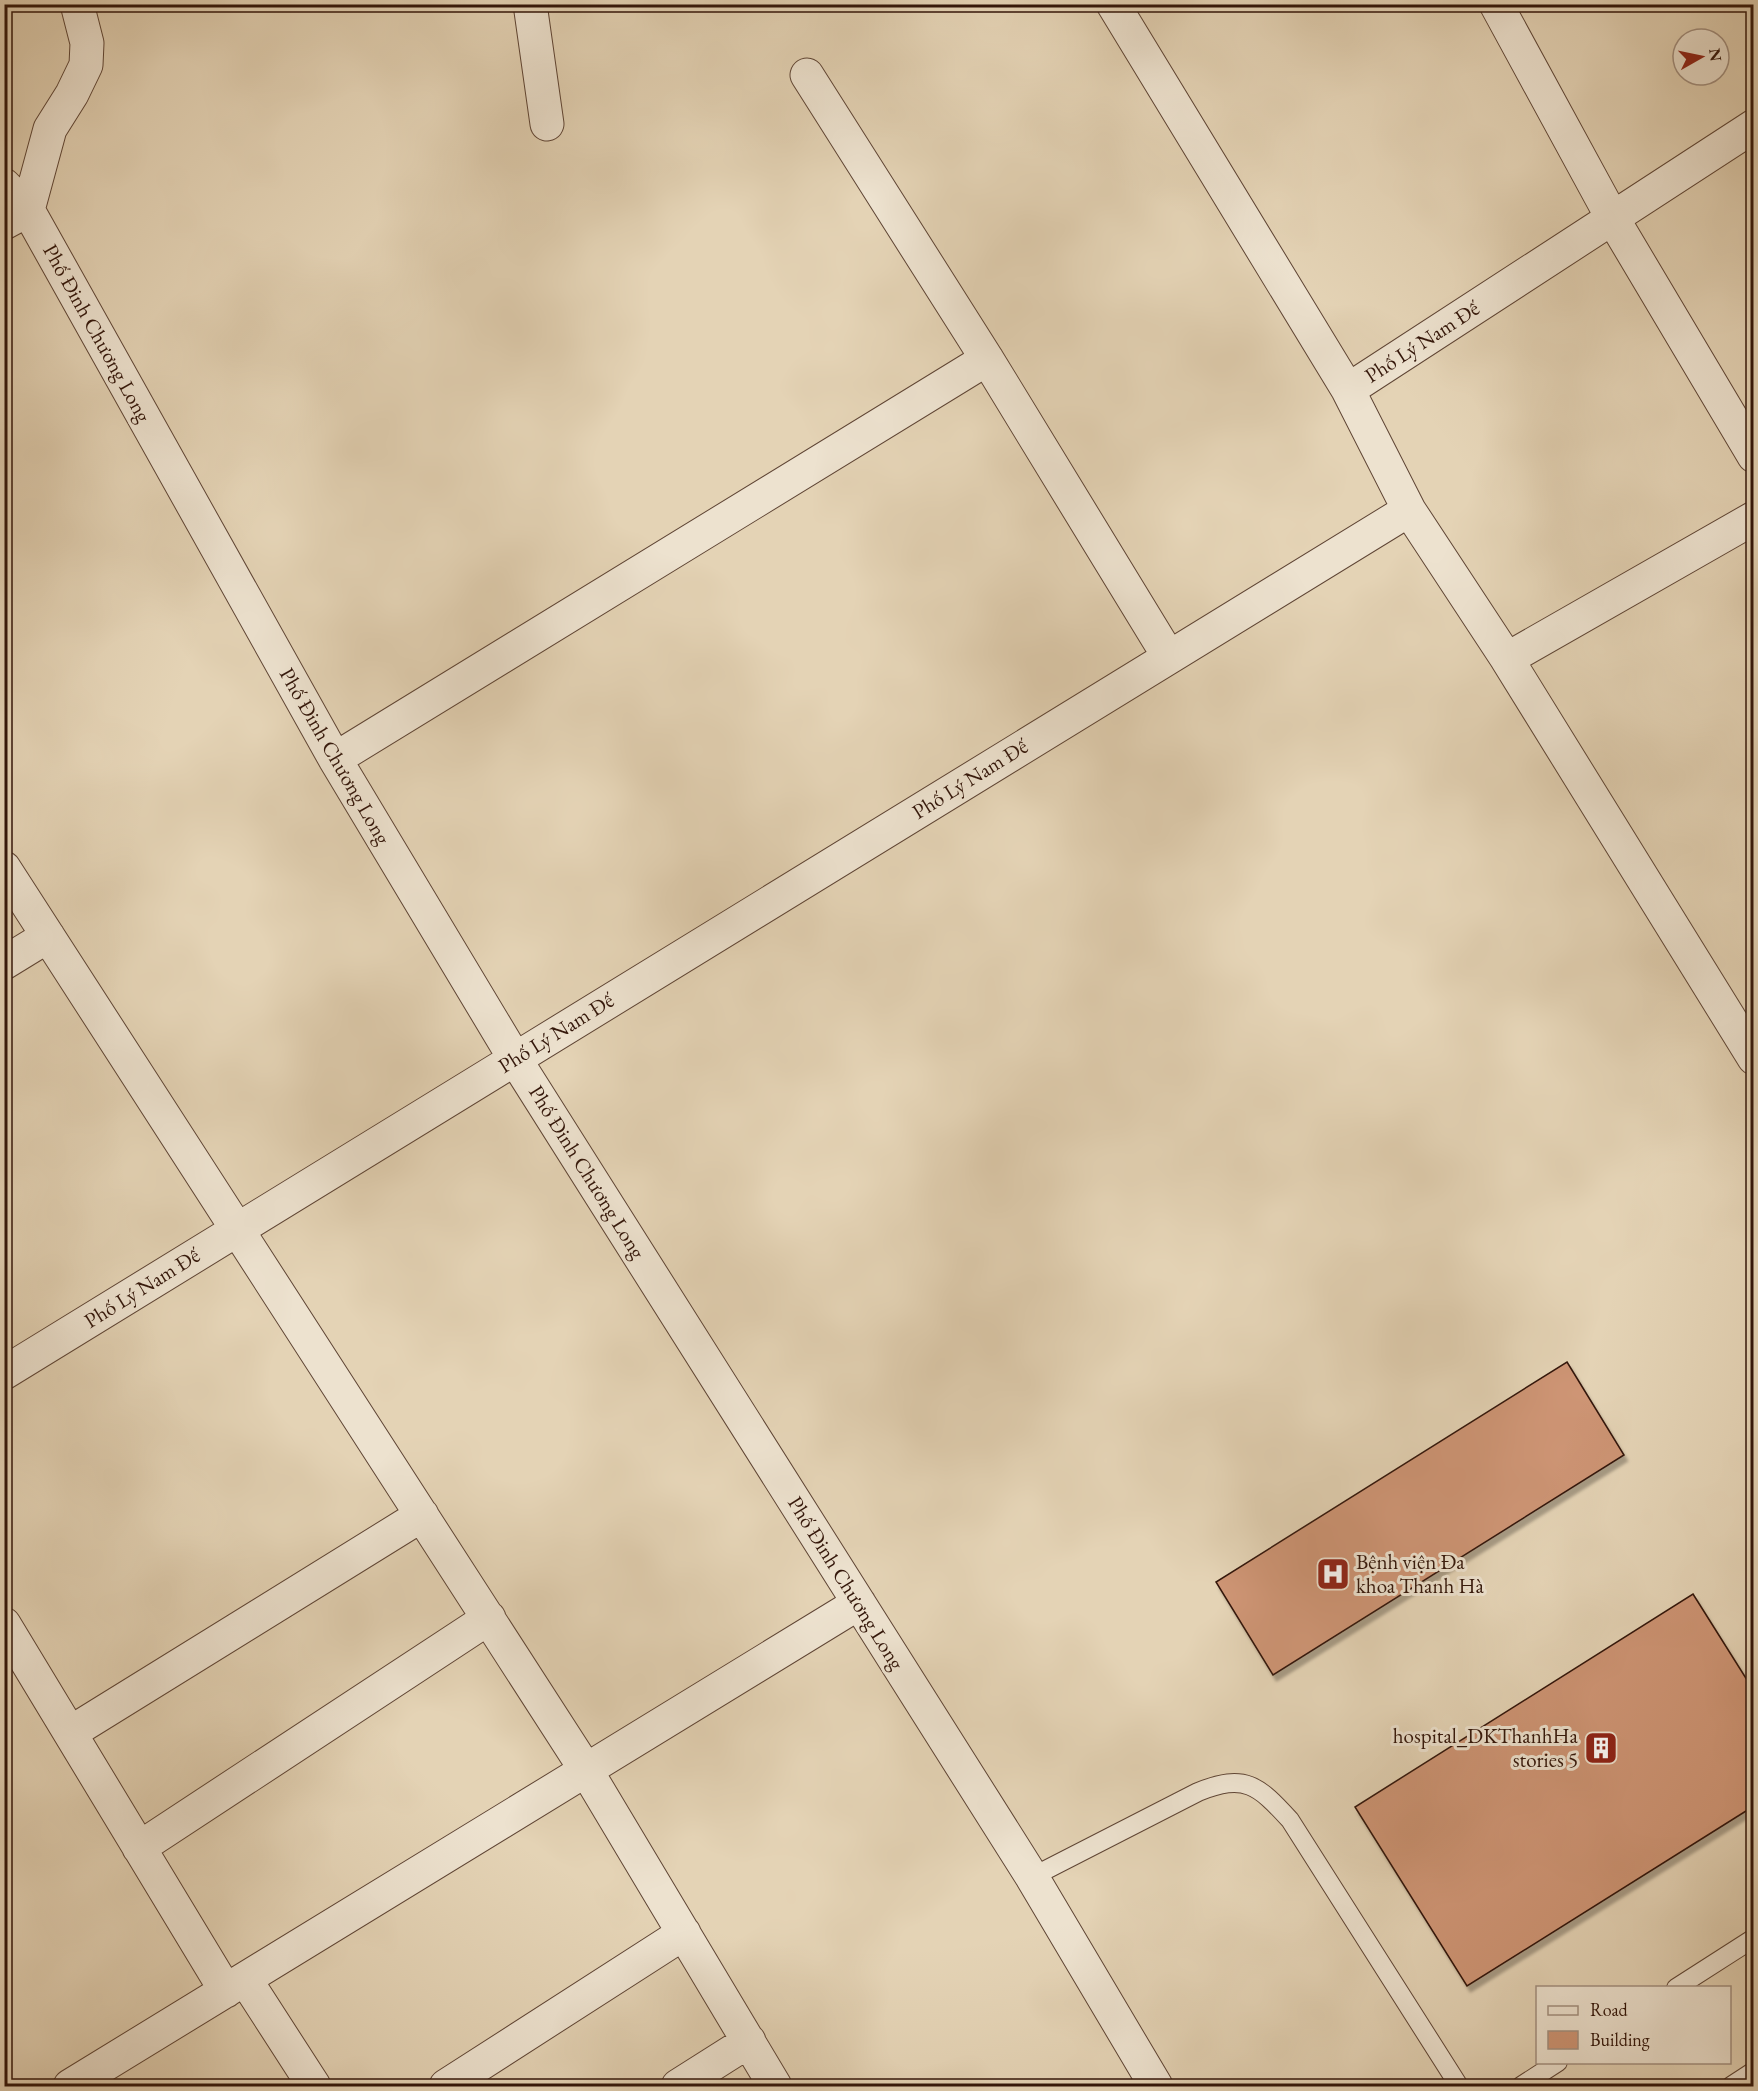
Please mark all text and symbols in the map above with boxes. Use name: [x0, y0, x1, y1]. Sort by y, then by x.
north arrow: [1671, 27, 1731, 87]
text: N: [1704, 47, 1727, 63]
street label: Phố Đinh Chương Long: [37, 239, 158, 427]
street label: Phố Lý Nam Đế: [1359, 294, 1485, 389]
street label: Phố Đinh Chương Long: [274, 663, 397, 850]
street label: Phố Lý Nam Đế: [907, 732, 1033, 825]
street label: Phố Lý Nam Đế: [493, 986, 619, 1079]
street label: Phố Đinh Chương Long: [523, 1080, 652, 1264]
street label: Phố Lý Nam Đế: [79, 1241, 205, 1334]
street label: Phố Đinh Chương Long: [782, 1491, 911, 1675]
place label: Bệnh viện Đa khoa Thanh Hà: [1356, 1548, 1485, 1599]
hospital icon: Bệnh viện Đa khoa Thanh Hà: [1315, 1556, 1351, 1592]
place label: hospital_DKThanhHa stories 5: [1393, 1722, 1579, 1773]
building icon: hospital_DKThanhHa stories 5: [1583, 1730, 1619, 1766]
legend: [1536, 1986, 1731, 2064]
text: Road: [1590, 1998, 1629, 2021]
text: Building: [1590, 2028, 1650, 2051]

